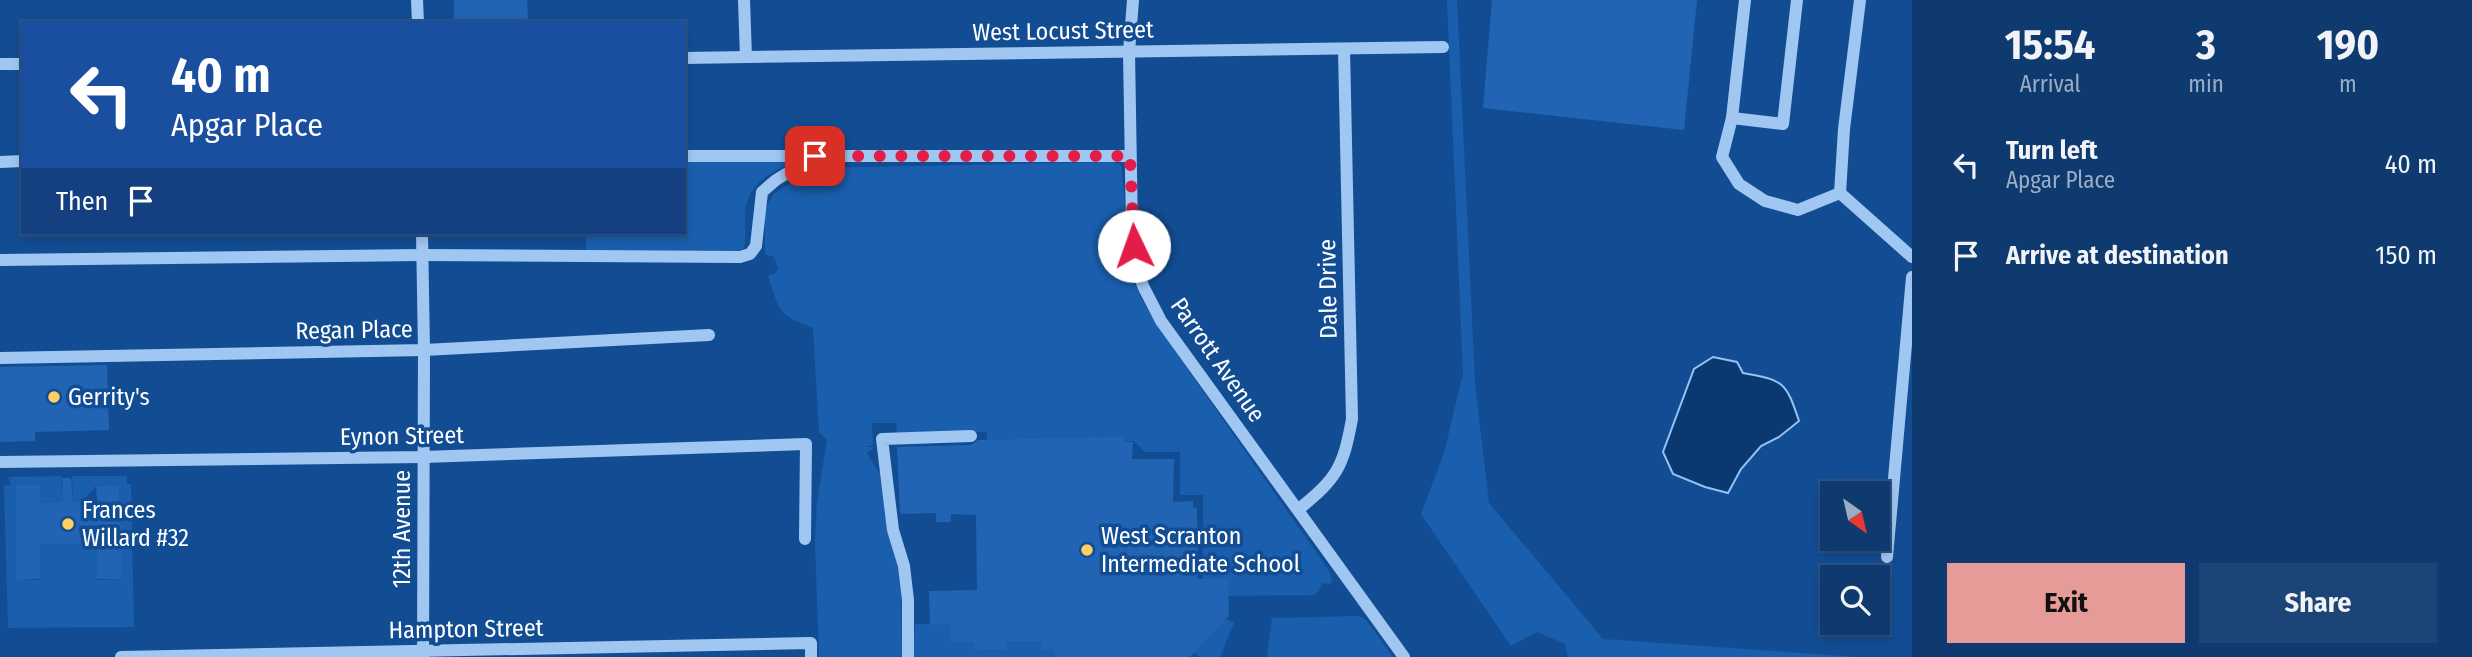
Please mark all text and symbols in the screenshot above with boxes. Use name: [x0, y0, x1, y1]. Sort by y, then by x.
street label: West Locust Street: [972, 15, 1154, 47]
text: 15:54: [2005, 20, 2095, 70]
text: 3: [2196, 20, 2216, 70]
text: 190: [2317, 20, 2379, 70]
text: 40 m: [171, 46, 271, 105]
icon: left: [56, 49, 147, 140]
text: Arrival: [2020, 70, 2081, 98]
text: min: [2188, 70, 2224, 98]
text: m: [2339, 70, 2357, 98]
text: Apgar Place: [171, 106, 323, 144]
pin: [785, 126, 845, 186]
text: Turn left: [2006, 135, 2098, 166]
icon: arrive: [796, 137, 834, 175]
icon: left: [1947, 146, 1985, 184]
text: 40 m: [2385, 149, 2437, 180]
text: Apgar Place: [2006, 166, 2115, 194]
icon: arrive: [122, 182, 160, 220]
text: Then: [56, 186, 108, 217]
position arrow: [1097, 209, 1171, 283]
icon: arrive: [1947, 237, 1985, 275]
street label: Dale Drive: [1313, 239, 1343, 339]
text: Arrive at destination: [2006, 240, 2229, 271]
text: 150 m: [2375, 240, 2437, 271]
street label: Parrott Avenue: [1165, 292, 1271, 428]
street label: Regan Place: [295, 315, 413, 345]
place label: Gerrity's: [68, 383, 150, 411]
marker: Gerrity's: [46, 389, 62, 405]
street label: Eynon Street: [340, 421, 464, 451]
street label: 12th Avenue: [388, 470, 416, 588]
north arrow: [1820, 481, 1890, 551]
map controls: [1820, 481, 1890, 635]
place label: Frances Willard #32: [82, 496, 189, 552]
marker: Frances Willard #32: [60, 516, 76, 532]
place label: West Scranton Intermediate School: [1101, 522, 1300, 578]
marker: West Scranton Intermediate School: [1079, 542, 1095, 558]
button: Exit: [1947, 563, 2185, 643]
button: Share: [2199, 563, 2437, 643]
button: search: [1820, 565, 1890, 635]
street label: Hampton Street: [388, 614, 544, 644]

